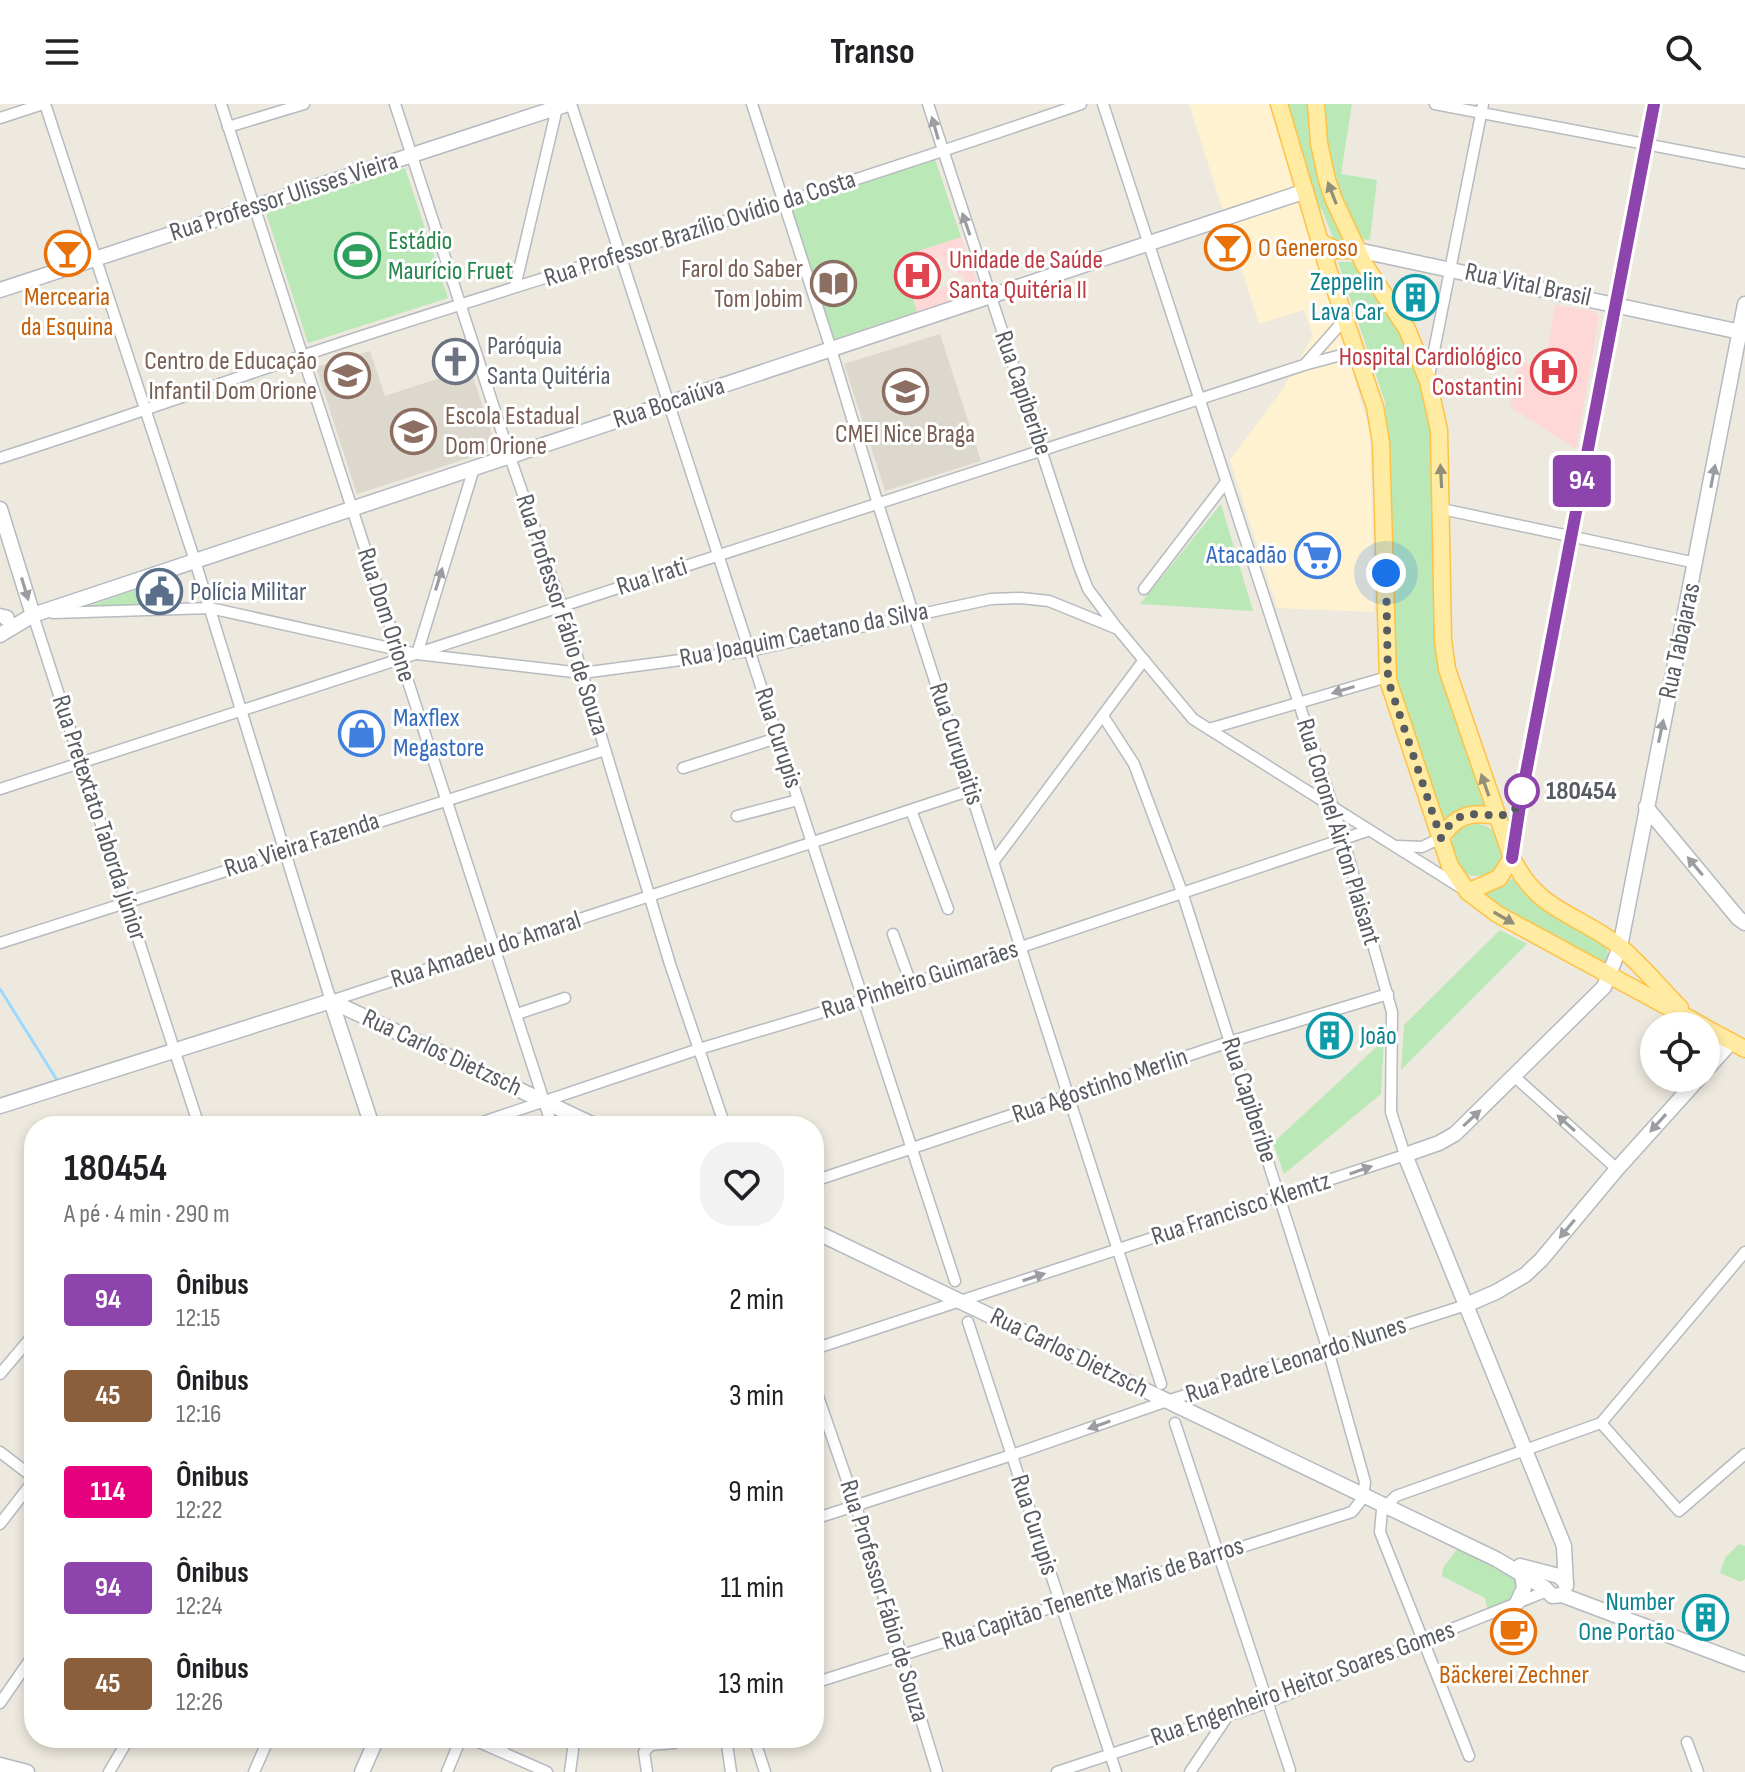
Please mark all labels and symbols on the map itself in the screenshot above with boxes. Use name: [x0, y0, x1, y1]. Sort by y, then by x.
one-way arrow: [928, 116, 941, 140]
street label: Rua Professor Ulisses Vieira: [166, 145, 402, 249]
street label: Rua Professor Brazílio Ovídio da Costa: [540, 164, 860, 294]
one-way arrow: [1325, 181, 1338, 205]
one-way arrow: [960, 212, 972, 236]
bar icon: O Generoso: [1203, 224, 1251, 272]
place label: Estádio Maurício Fruet: [388, 226, 513, 287]
bar icon: Mercearia da Esquina: [43, 230, 91, 278]
sports icon: Estádio Maurício Fruet: [333, 232, 381, 280]
place label: O Generoso: [1258, 233, 1358, 264]
place label: Unidade de Saúde Santa Quitéria II: [949, 245, 1103, 306]
hospital icon: Unidade de Saúde Santa Quitéria II: [894, 251, 942, 299]
place label: Farol do Saber Tom Jobim: [681, 254, 804, 315]
street label: Rua Vital Brasil: [1462, 257, 1594, 313]
library icon: Farol do Saber Tom Jobim: [810, 260, 858, 308]
place label: Zeppelin Lava Car: [1310, 267, 1385, 328]
building icon: Zeppelin Lava Car: [1391, 273, 1439, 321]
place label: Mercearia da Esquina: [21, 282, 113, 343]
street label: Rua Capiberibe: [987, 327, 1059, 459]
place label: Paróquia Santa Quitéria: [487, 331, 610, 392]
church icon: Paróquia Santa Quitéria: [432, 337, 480, 385]
place label: Hospital Cardiológico Costantini: [1339, 342, 1522, 403]
place label: Centro de Educação Infantil Dom Orione: [144, 346, 317, 407]
hospital icon: Hospital Cardiológico Costantini: [1529, 348, 1577, 396]
school or university icon: Centro de Educação Infantil Dom Orione: [324, 352, 372, 400]
school or university icon: CMEI Nice Braga: [881, 367, 929, 415]
street label: Rua Bocaiúva: [610, 371, 728, 435]
place label: Escola Estadual Dom Orione: [445, 401, 580, 462]
school or university icon: Escola Estadual Dom Orione: [390, 407, 438, 455]
place label: CMEI Nice Braga: [835, 419, 975, 450]
line badge: 94: [1546, 455, 1618, 507]
one-way arrow: [1434, 463, 1447, 488]
one-way arrow: [1707, 463, 1719, 488]
street label: Rua Professor Fábio de Souza: [508, 491, 616, 739]
supermarket icon: Atacadão: [1294, 531, 1342, 579]
place label: Atacadão: [1205, 540, 1287, 571]
street label: Rua Dom Orione: [350, 544, 422, 686]
street label: Rua Irati: [613, 551, 691, 603]
your location: [1366, 553, 1406, 593]
one-way arrow: [433, 567, 446, 591]
public building icon: Polícia Militar: [135, 568, 183, 616]
one-way arrow: [19, 577, 31, 601]
place label: Polícia Militar: [190, 577, 307, 608]
street label: Rua Tabajaras: [1653, 580, 1707, 702]
street label: Rua Joaquim Caetano da Silva: [677, 596, 931, 674]
street label: Rua Curupaitis: [922, 679, 990, 809]
street label: Rua Curupis: [747, 684, 809, 792]
one-way arrow: [1330, 684, 1354, 697]
street label: Rua Pretextato Taborda Júnior: [45, 691, 154, 945]
place label: Maxflex Megastore: [393, 703, 484, 764]
shop icon: Maxflex Megastore: [338, 709, 386, 757]
street label: Rua Coronel Airton Plaisant: [1289, 715, 1387, 949]
one-way arrow: [1656, 718, 1668, 743]
one-way arrow: [1479, 773, 1491, 797]
marker: 180454: [1505, 774, 1539, 808]
place label: 180454: [1546, 776, 1617, 807]
street label: Rua Vieira Fazenda: [221, 805, 383, 885]
one-way arrow: [1687, 856, 1703, 876]
street label: Rua Amadeu do Amaral: [387, 905, 585, 995]
one-way arrow: [1493, 911, 1515, 925]
street label: Rua Pinheiro Guimarães: [818, 934, 1022, 1026]
street label: Rua Carlos Dietzsch: [357, 1003, 527, 1103]
building icon: João: [1305, 1012, 1353, 1060]
place label: João: [1359, 1021, 1397, 1052]
street label: Rua Capiberibe: [1214, 1034, 1284, 1166]
street label: Rua Agostinho Merlin: [1008, 1041, 1192, 1131]
one-way arrow: [1463, 1109, 1482, 1127]
one-way arrow: [1650, 1113, 1667, 1133]
one-way arrow: [1556, 1114, 1576, 1132]
one-way arrow: [1349, 1163, 1373, 1175]
street label: Rua Francisco Klemtz: [1148, 1165, 1334, 1253]
one-way arrow: [1559, 1218, 1576, 1238]
one-way arrow: [1022, 1270, 1046, 1282]
street label: Rua Carlos Dietzsch: [985, 1301, 1153, 1405]
street label: Rua Padre Leonardo Nunes: [1182, 1310, 1410, 1410]
one-way arrow: [1087, 1419, 1111, 1432]
street label: Rua Curupis: [1003, 1471, 1065, 1579]
street label: Rua Professor Fábio de Souza: [832, 1476, 936, 1726]
street label: Rua Capitão Tenente Maris de Barros: [938, 1531, 1248, 1657]
place label: Number One Portão: [1578, 1587, 1676, 1648]
building icon: Number One Portão: [1682, 1593, 1730, 1641]
cafe icon: Bäckerei Zechner: [1490, 1608, 1538, 1656]
street label: Rua Engenheiro Heitor Soares Gomes: [1147, 1615, 1459, 1753]
place label: Bäckerei Zechner: [1439, 1660, 1589, 1691]

